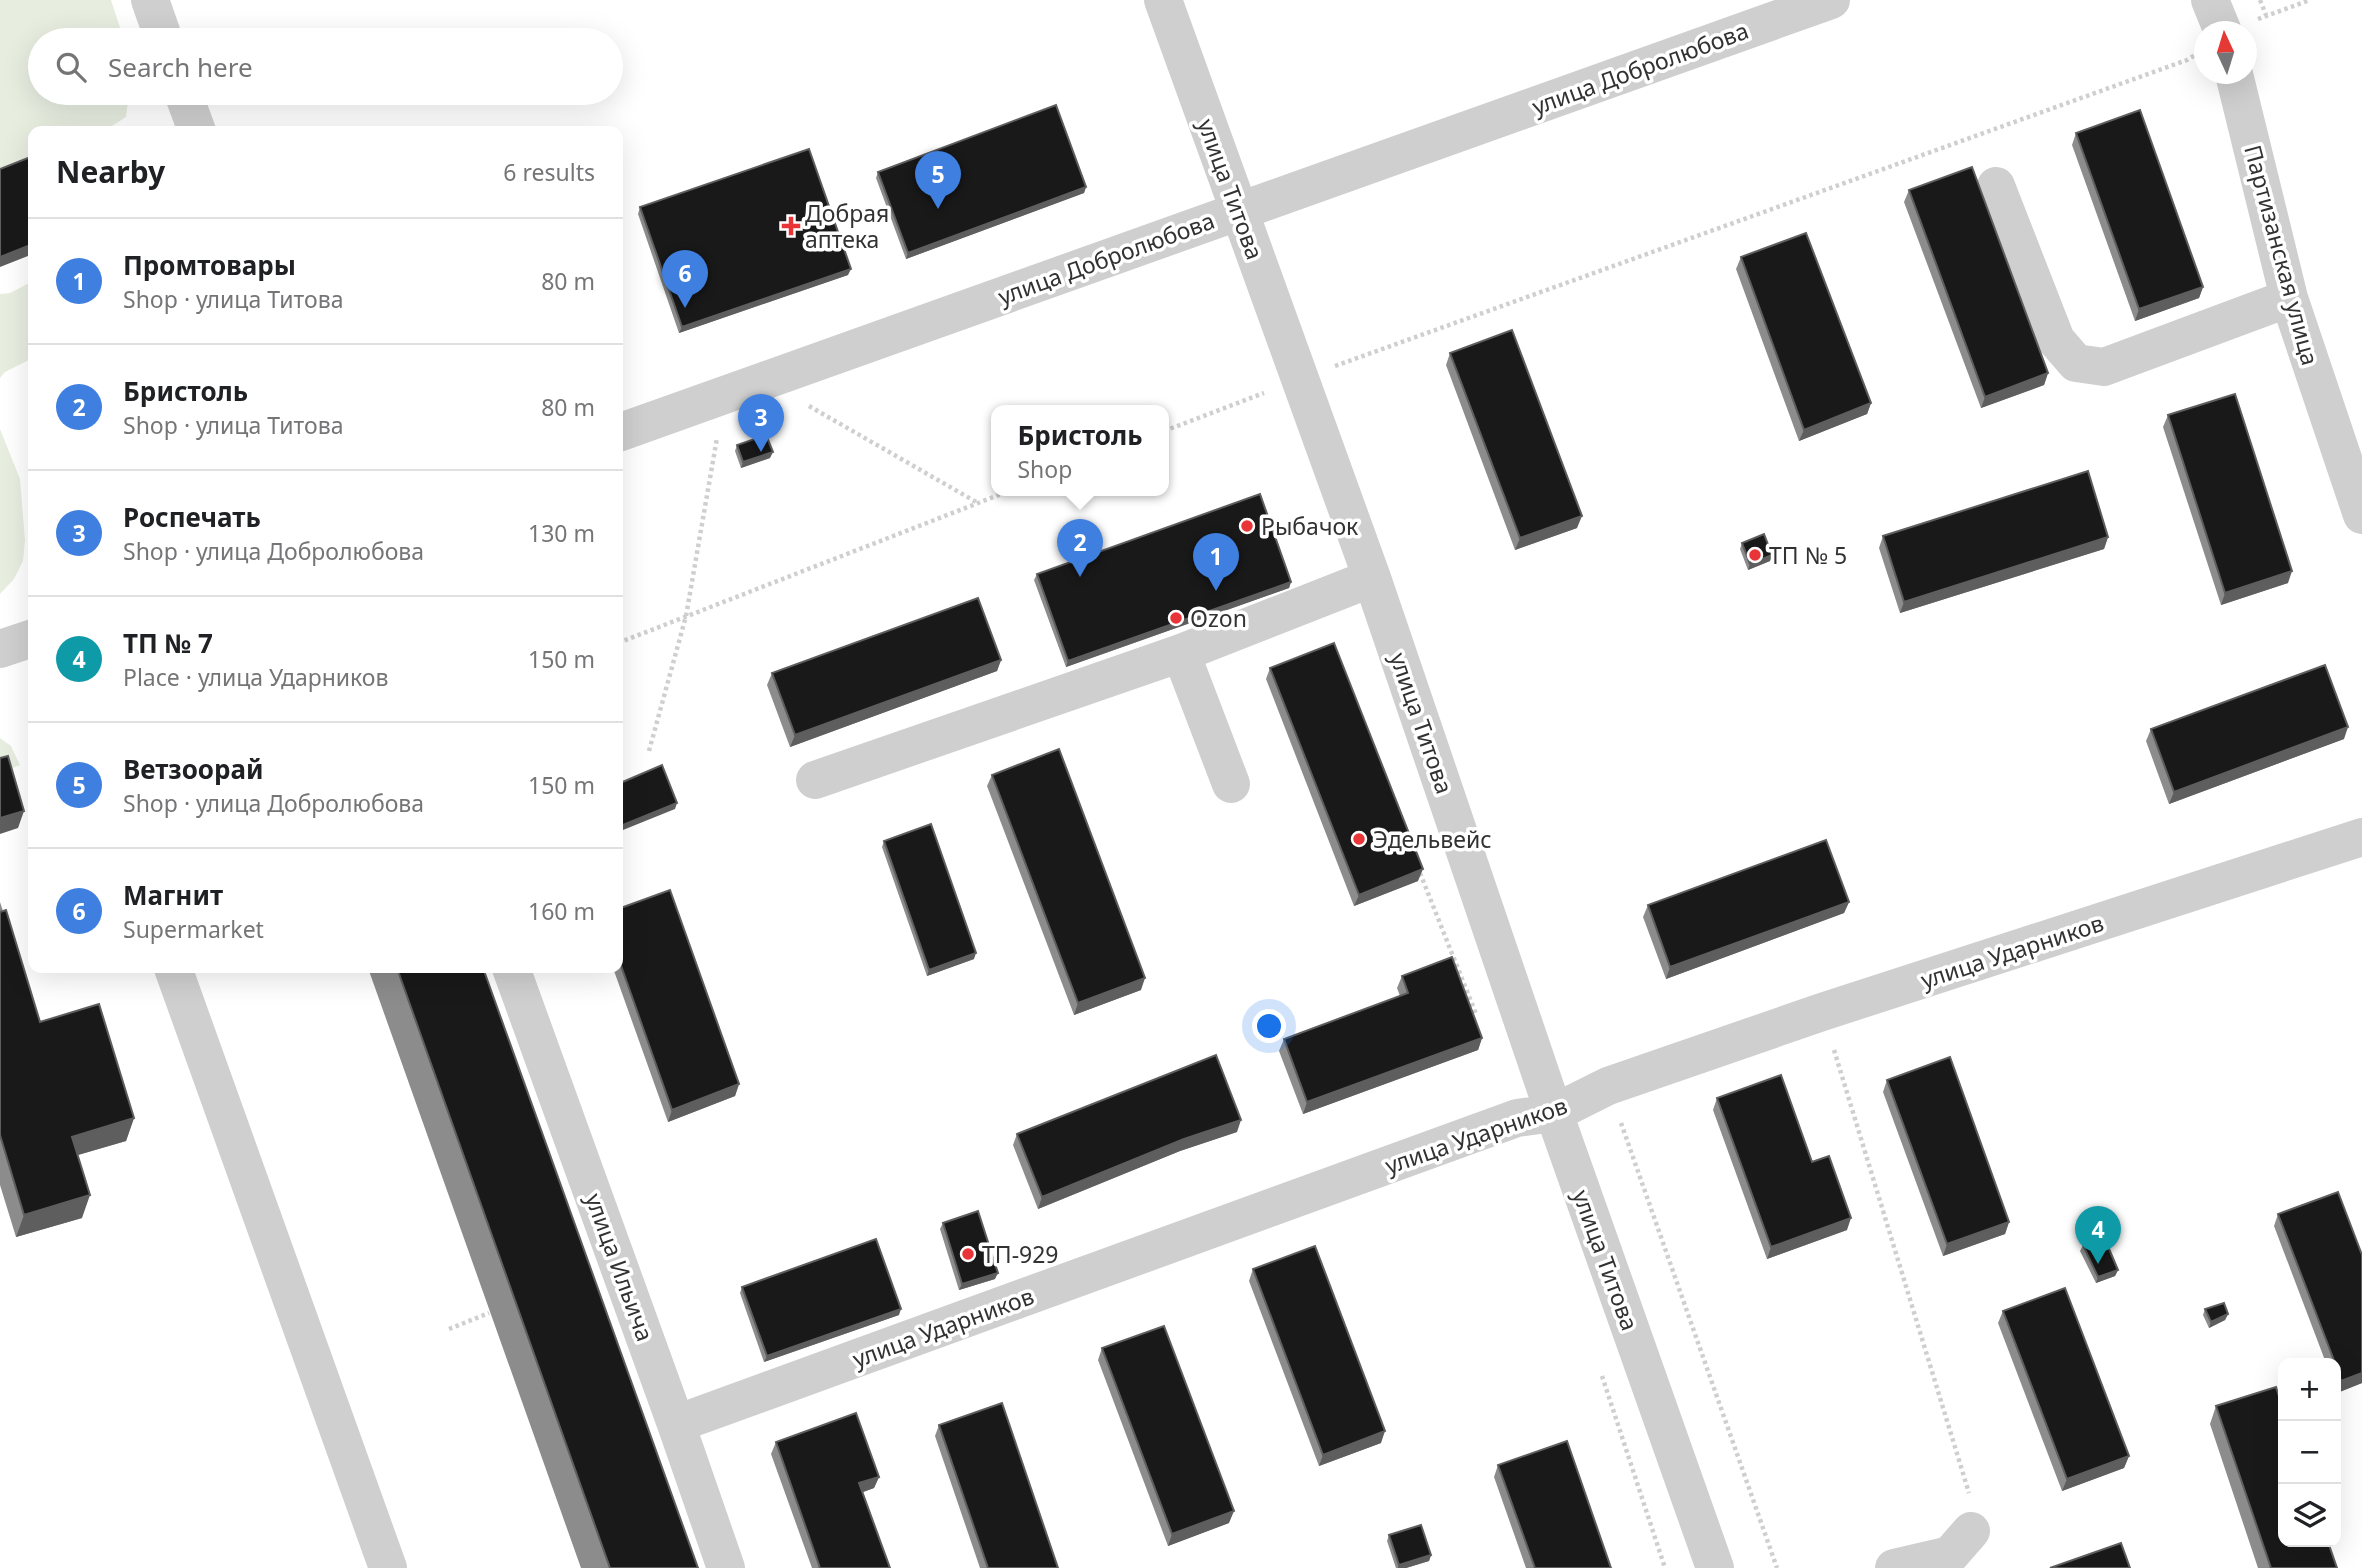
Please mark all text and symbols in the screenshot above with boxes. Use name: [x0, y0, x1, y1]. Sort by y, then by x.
street label: улица Добролюбова: [1527, 14, 1753, 122]
north arrow: [2194, 21, 2257, 84]
search box: [28, 28, 623, 105]
icon: search: [52, 48, 90, 86]
text: Search here: [108, 49, 253, 85]
street label: улица Титова: [1191, 114, 1271, 264]
street label: Партизанская улица: [2237, 141, 2327, 369]
text: Nearby: [56, 151, 165, 192]
pin: 5: [915, 151, 961, 209]
text: 6 results: [503, 156, 595, 188]
place label: Добрая аптека: [805, 197, 889, 255]
street label: улица Добролюбова: [993, 204, 1219, 312]
marker: Добрая аптека: [783, 218, 799, 234]
text: Промтовары: [123, 247, 296, 283]
pin: 6: [662, 250, 708, 308]
text: 1: [72, 265, 86, 297]
text: 80 m: [541, 265, 595, 297]
text: Shop · улица Титова: [123, 283, 343, 315]
text: Бристоль: [123, 373, 248, 409]
text: 2: [72, 391, 86, 423]
text: 80 m: [541, 391, 595, 423]
pin: 3: [738, 394, 784, 452]
popup: [991, 405, 1169, 496]
text: Shop · улица Титова: [123, 409, 343, 441]
text: Бристоль: [1017, 417, 1143, 453]
text: Shop: [1017, 453, 1072, 485]
text: Роспечать: [123, 499, 261, 535]
place label: Рыбачок: [1261, 510, 1359, 542]
text: 3: [72, 517, 86, 549]
text: 130 m: [528, 517, 595, 549]
marker: Рыбачок: [1239, 518, 1255, 534]
pin: 2: [1057, 519, 1103, 577]
pin: 1: [1193, 533, 1239, 591]
text: Shop · улица Добролюбова: [123, 535, 424, 567]
place label: ТП № 5: [1769, 539, 1847, 571]
marker: ТП № 5: [1747, 547, 1763, 563]
place label: Ozon: [1190, 602, 1247, 634]
marker: Ozon: [1168, 610, 1184, 626]
text: ТП № 7: [123, 625, 213, 661]
text: 4: [72, 643, 86, 675]
text: 150 m: [528, 643, 595, 675]
street label: улица Титова: [1383, 648, 1461, 798]
text: Place · улица Ударников: [123, 661, 388, 693]
text: Ветзоорай: [123, 751, 263, 787]
text: 5: [72, 769, 86, 801]
text: 150 m: [528, 769, 595, 801]
text: Shop · улица Добролюбова: [123, 787, 424, 819]
place label: Эдельвейс: [1373, 823, 1492, 855]
marker: Эдельвейс: [1351, 831, 1367, 847]
text: Магнит: [123, 877, 223, 913]
text: 6: [72, 895, 86, 927]
text: 160 m: [528, 895, 595, 927]
street label: улица Ударников: [1916, 906, 2108, 996]
text: Supermarket: [123, 913, 264, 945]
your location: [1252, 1009, 1286, 1043]
street label: улица Ударников: [1381, 1089, 1571, 1181]
street label: улица Титова: [1566, 1185, 1646, 1335]
street label: улица Ильича: [578, 1189, 662, 1345]
pin: 4: [2075, 1206, 2121, 1264]
place label: ТП-929: [982, 1238, 1059, 1270]
marker: ТП-929: [960, 1246, 976, 1262]
street label: улица Ударников: [848, 1279, 1038, 1375]
map controls: [2278, 1358, 2341, 1547]
button: +: [2278, 1358, 2341, 1421]
button: −: [2278, 1421, 2341, 1484]
button: layers: [2278, 1484, 2341, 1547]

